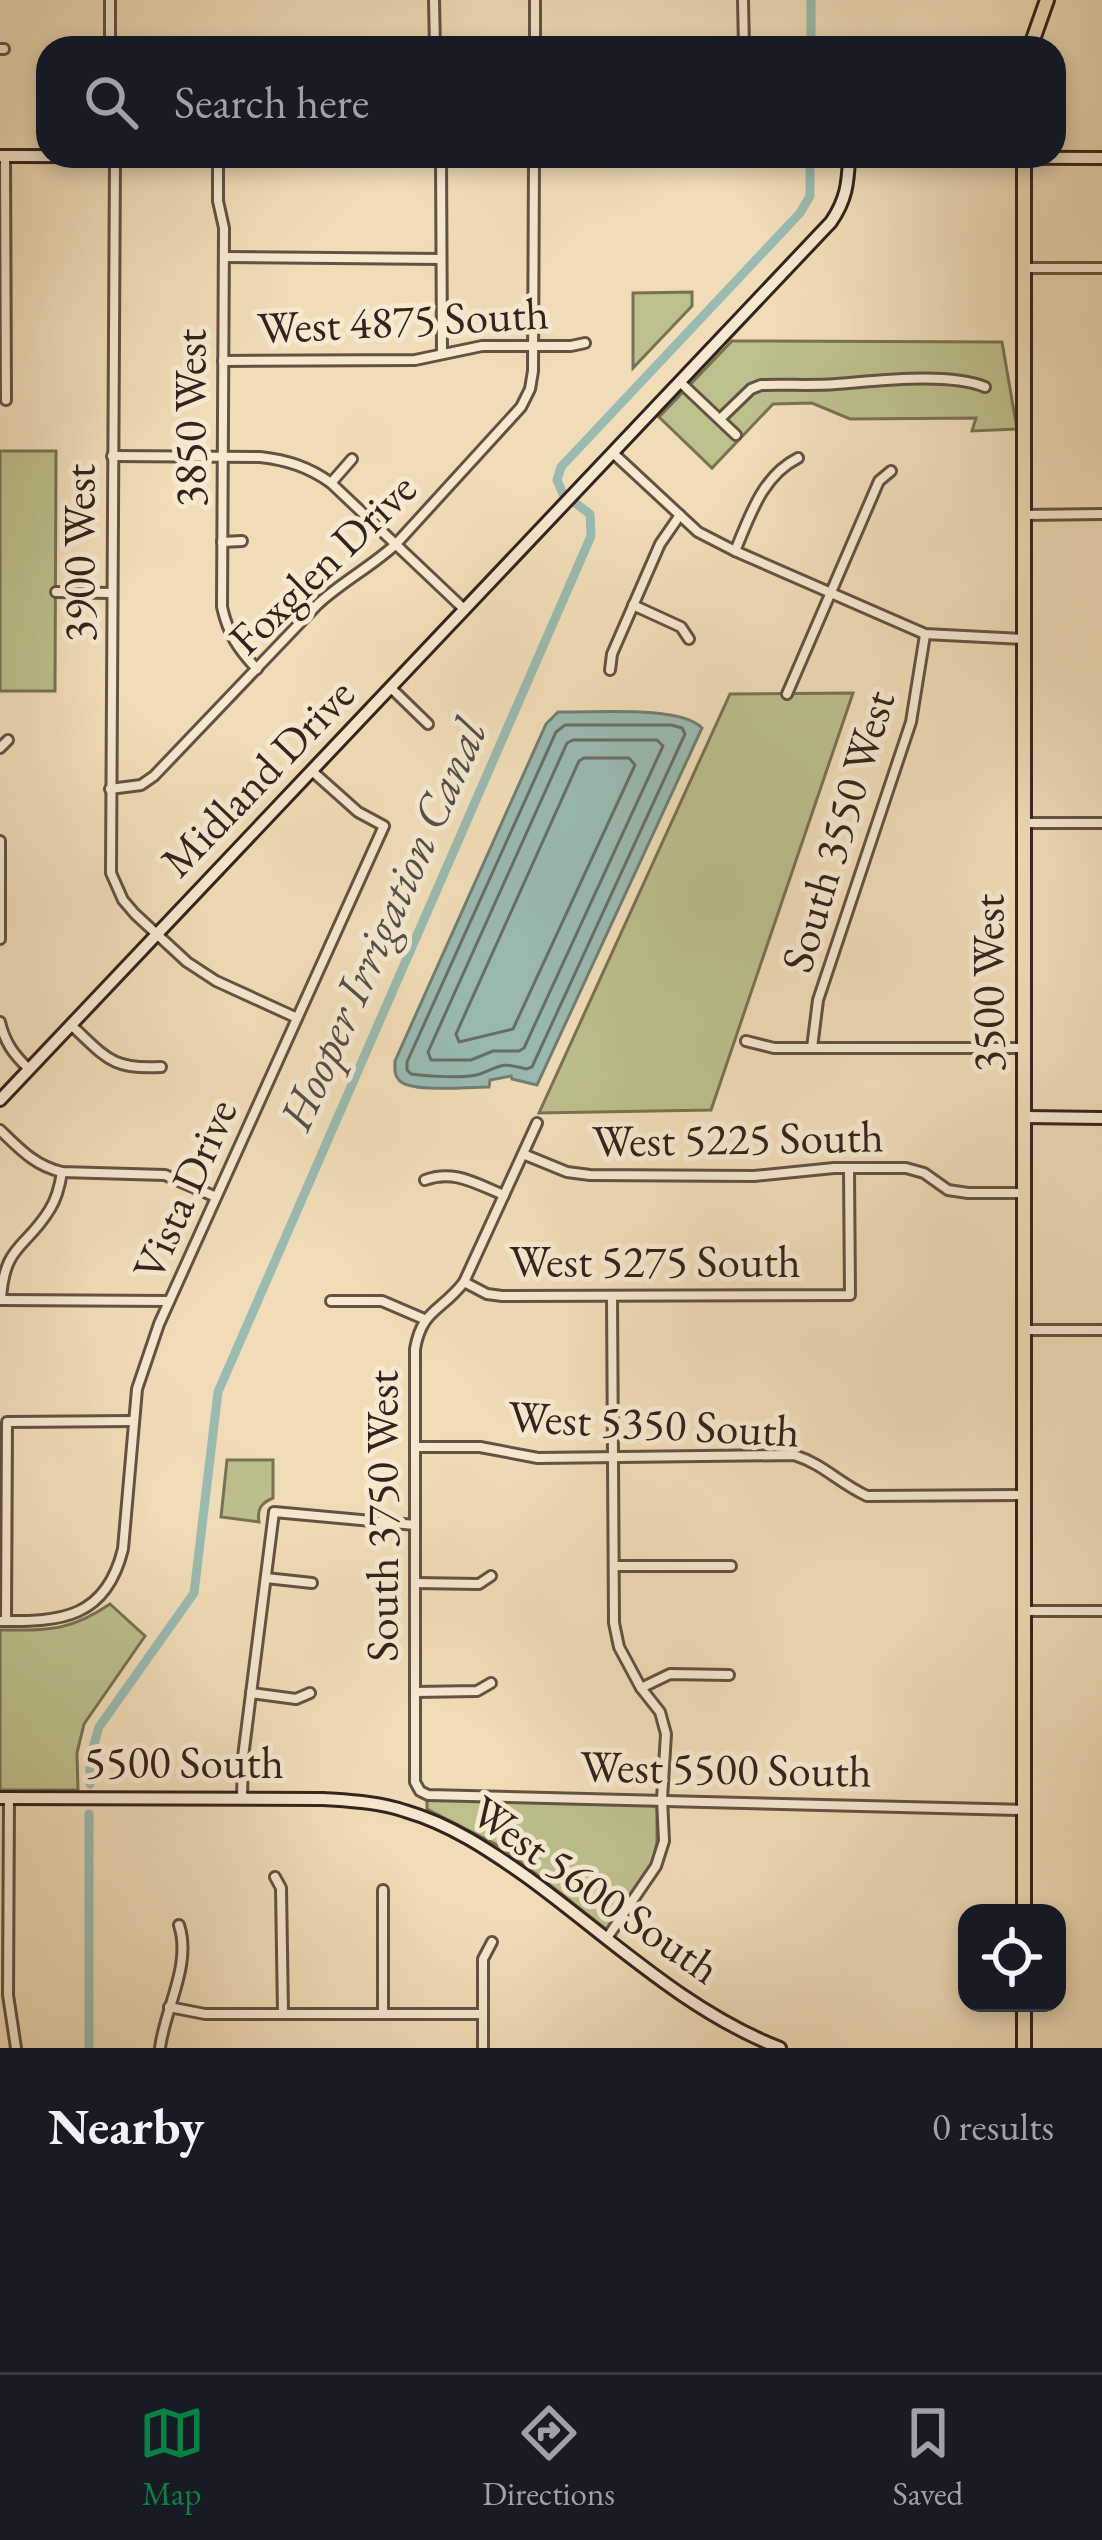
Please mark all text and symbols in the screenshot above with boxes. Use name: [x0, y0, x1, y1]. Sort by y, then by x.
search box: [36, 36, 1066, 168]
icon: search: [78, 69, 144, 135]
text: Search here: [174, 73, 369, 131]
street label: West 4875 South: [256, 283, 550, 357]
street label: 3850 West: [161, 329, 219, 507]
street label: Foxglen Drive: [216, 459, 428, 667]
street label: 3900 West: [50, 464, 108, 642]
street label: Midland Drive: [148, 665, 366, 889]
street label: South 3550 West: [767, 683, 907, 979]
water label: Hooper Irrigation Canal: [263, 708, 501, 1140]
street label: 3500 West: [959, 894, 1017, 1072]
street label: Vista Drive: [118, 1089, 250, 1289]
street label: West 5225 South: [592, 1106, 884, 1170]
street label: West 5275 South: [509, 1232, 801, 1290]
street label: South 3750 West: [353, 1370, 411, 1662]
street label: West 5350 South: [507, 1386, 801, 1460]
street label: 5500 South: [84, 1733, 284, 1791]
street label: West 5500 South: [580, 1736, 872, 1800]
street label: West 5600 South: [460, 1782, 732, 1996]
map controls: [958, 1904, 1066, 2012]
button: locate: [958, 1904, 1066, 2012]
text: Nearby: [48, 2093, 204, 2159]
text: 0 results: [932, 2101, 1054, 2152]
tab: Map: [139, 2400, 205, 2515]
tab: Directions: [482, 2400, 615, 2515]
tab: Saved: [893, 2400, 963, 2515]

